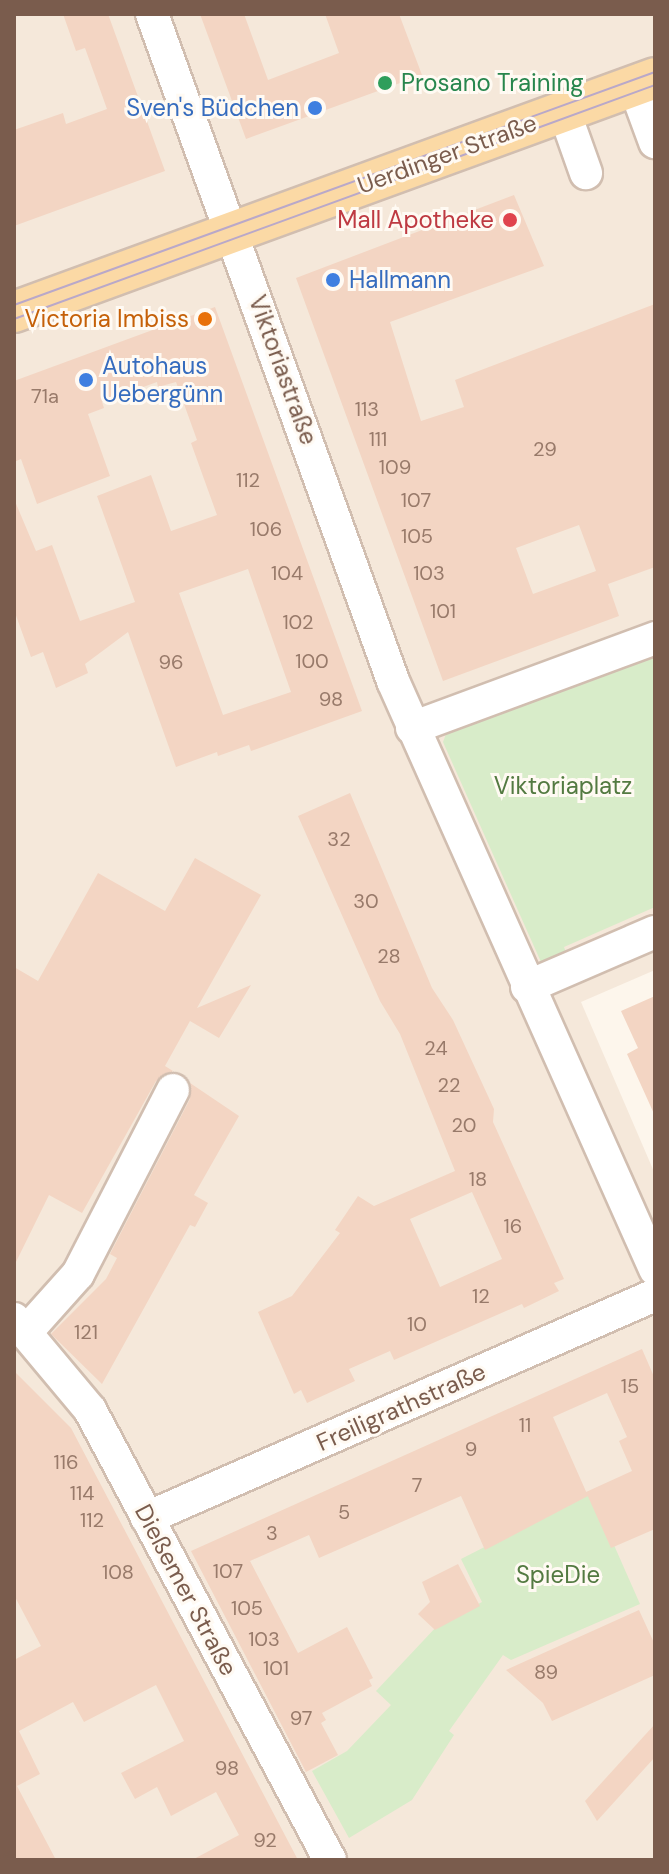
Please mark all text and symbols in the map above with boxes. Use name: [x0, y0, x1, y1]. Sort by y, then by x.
place label: Prosano Training: [401, 69, 584, 97]
marker: Prosano Training: [376, 74, 394, 92]
place label: Sven's Büdchen: [126, 94, 299, 122]
marker: Sven's Büdchen: [306, 99, 324, 117]
street label: Uerdinger Straße: [353, 108, 541, 200]
place label: Mall Apotheke: [337, 206, 494, 234]
marker: Mall Apotheke: [501, 211, 519, 229]
place label: Hallmann: [349, 266, 451, 294]
marker: Hallmann: [324, 271, 342, 289]
street label: Viktoriastraße: [243, 291, 323, 449]
place label: Victoria Imbiss: [25, 305, 189, 333]
marker: Victoria Imbiss: [196, 310, 214, 328]
place label: Autohaus Uebergünn: [102, 352, 223, 408]
marker: Autohaus Uebergünn: [77, 371, 95, 389]
house number: 71a: [31, 384, 59, 408]
house number: 113: [355, 397, 379, 421]
house number: 111: [369, 427, 387, 451]
house number: 29: [533, 437, 557, 461]
house number: 109: [379, 455, 411, 479]
house number: 112: [236, 468, 260, 492]
house number: 107: [401, 488, 431, 512]
house number: 106: [250, 517, 282, 541]
house number: 105: [401, 524, 433, 548]
house number: 104: [271, 561, 303, 585]
house number: 103: [413, 561, 445, 585]
house number: 101: [430, 599, 456, 623]
house number: 102: [282, 610, 314, 634]
house number: 100: [295, 649, 329, 673]
house number: 96: [158, 650, 184, 674]
house number: 98: [319, 687, 343, 711]
park label: Viktoriaplatz: [494, 772, 632, 800]
house number: 32: [327, 827, 351, 851]
house number: 30: [353, 889, 379, 913]
house number: 28: [377, 944, 401, 968]
house number: 24: [424, 1036, 448, 1060]
house number: 22: [437, 1073, 461, 1097]
house number: 20: [452, 1113, 476, 1137]
house number: 18: [469, 1167, 487, 1191]
house number: 16: [504, 1214, 522, 1238]
house number: 12: [472, 1284, 490, 1308]
house number: 10: [407, 1312, 427, 1336]
house number: 121: [74, 1320, 98, 1344]
street label: Freiligrathstraße: [312, 1357, 490, 1457]
house number: 15: [621, 1374, 639, 1398]
house number: 11: [519, 1413, 531, 1437]
house number: 9: [465, 1437, 477, 1461]
house number: 116: [53, 1450, 79, 1474]
house number: 7: [412, 1473, 422, 1497]
house number: 114: [70, 1481, 94, 1505]
street label: Dießemer Straße: [129, 1499, 243, 1681]
house number: 5: [338, 1500, 350, 1524]
house number: 112: [80, 1508, 104, 1532]
house number: 3: [266, 1521, 278, 1545]
house number: 107: [213, 1559, 243, 1583]
house number: 108: [102, 1560, 134, 1584]
park label: SpieDie: [516, 1561, 600, 1589]
house number: 105: [231, 1596, 263, 1620]
house number: 103: [248, 1627, 280, 1651]
house number: 101: [263, 1656, 289, 1680]
house number: 89: [534, 1660, 558, 1684]
house number: 97: [290, 1706, 312, 1730]
house number: 98: [215, 1756, 239, 1780]
house number: 92: [253, 1828, 277, 1852]

